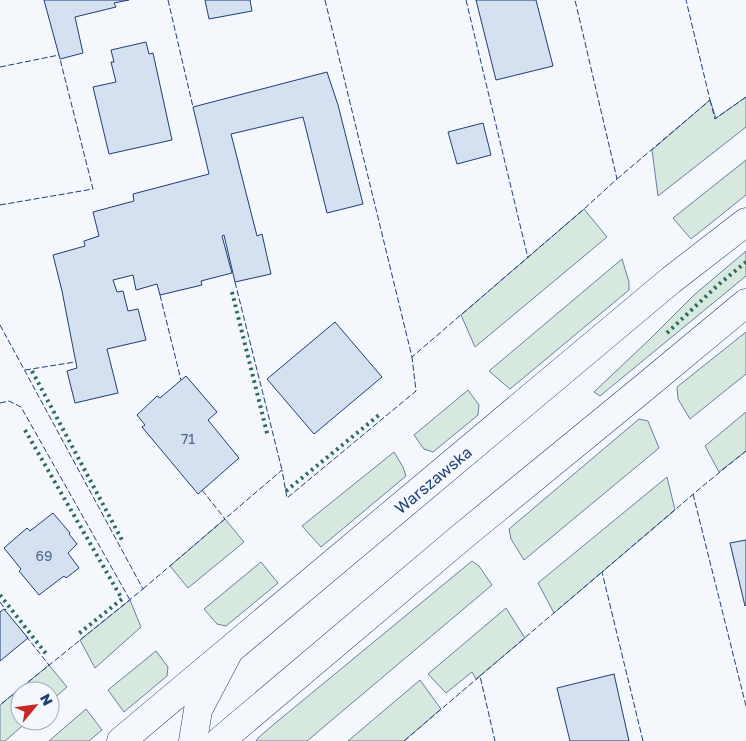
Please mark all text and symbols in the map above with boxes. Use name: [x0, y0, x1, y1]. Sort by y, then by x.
house number: 71: [181, 430, 195, 447]
street label: Warszawska: [390, 442, 476, 518]
house number: 69: [36, 547, 52, 564]
north arrow: [10, 681, 60, 731]
text: N: [37, 691, 57, 708]

